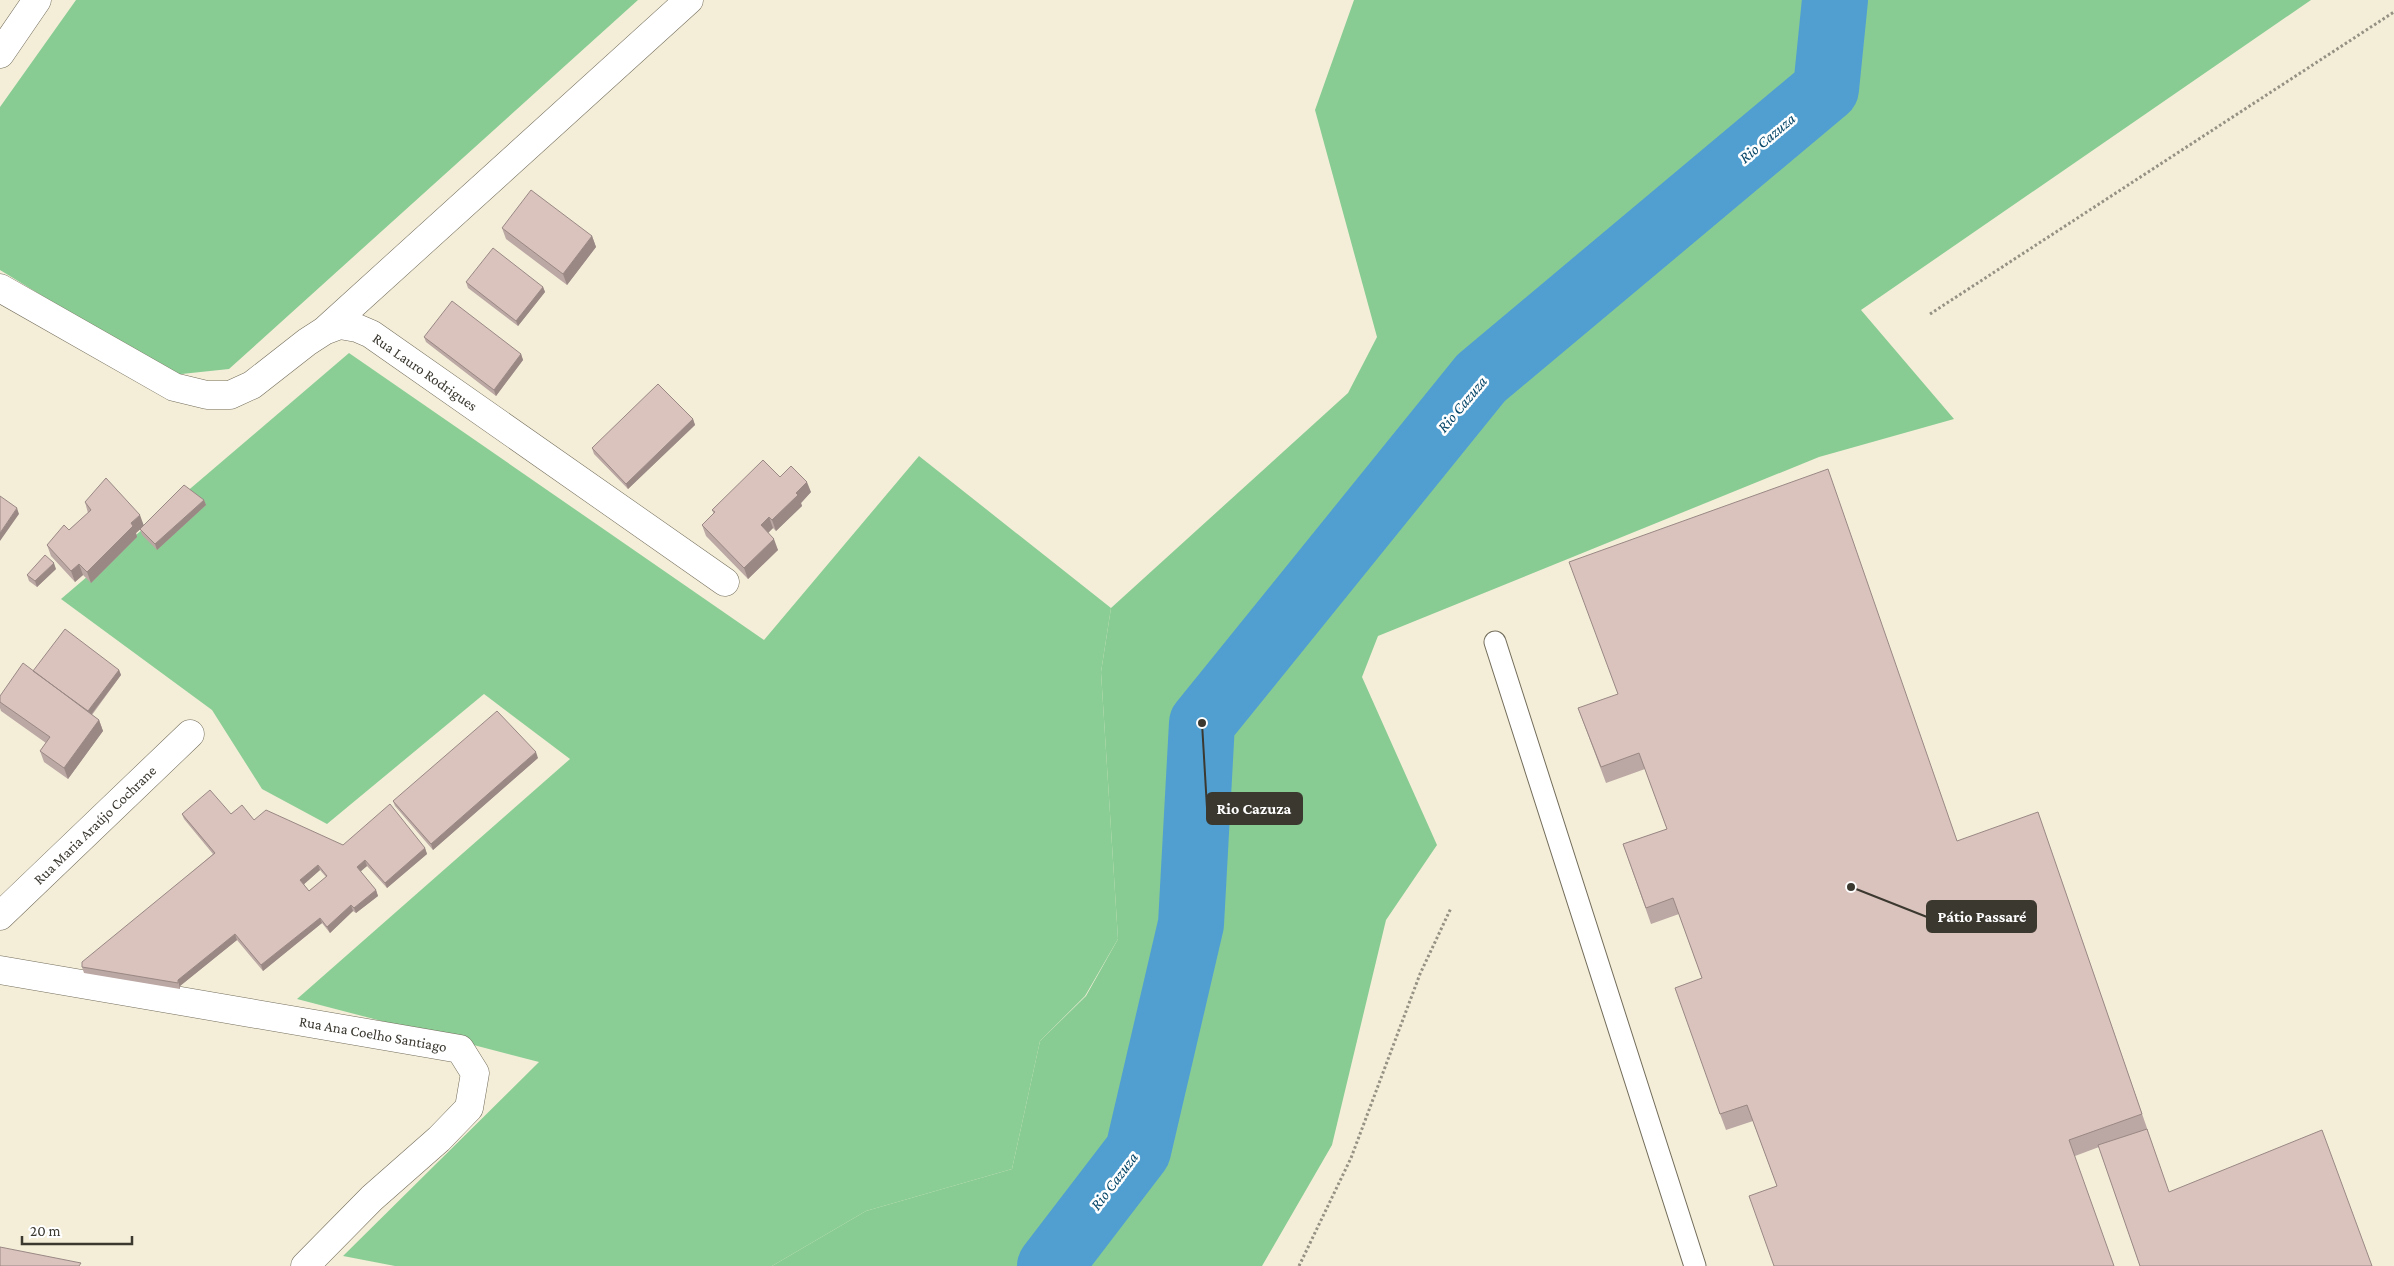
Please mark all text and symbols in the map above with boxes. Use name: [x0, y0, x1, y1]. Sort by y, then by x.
water label: Rio Cazuza: [1736, 109, 1799, 166]
street label: Rua Lauro Rodrigues: [369, 330, 480, 415]
water label: Rio Cazuza: [1434, 372, 1491, 435]
street label: Rua Maria Araújo Cochrane: [31, 762, 160, 888]
callout: Rio Cazuza: [1207, 793, 1302, 824]
text: Rio Cazuza: [1217, 800, 1292, 817]
callout: Pátio Passaré: [1927, 901, 2036, 932]
text: Pátio Passaré: [1938, 908, 2027, 925]
street label: Rua Ana Coelho Santiago: [298, 1013, 448, 1056]
water label: Rio Cazuza: [1087, 1149, 1141, 1213]
scale bar: [22, 1214, 132, 1246]
text: 20 m: [30, 1223, 61, 1239]

